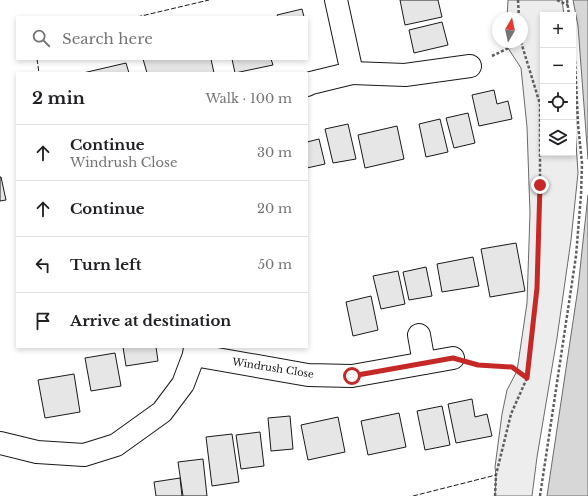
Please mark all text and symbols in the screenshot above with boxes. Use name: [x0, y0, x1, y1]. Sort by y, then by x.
north arrow: [492, 12, 528, 48]
map controls: [540, 12, 576, 156]
button: +: [540, 12, 576, 48]
search box: [16, 16, 308, 60]
icon: search: [30, 27, 52, 49]
text: Search here: [62, 29, 153, 48]
button: −: [540, 48, 576, 84]
button: locate: [540, 84, 576, 120]
text: 2 min: [32, 88, 85, 109]
text: Walk · 100 m: [205, 90, 292, 107]
button: layers: [540, 120, 576, 156]
text: Continue: [70, 135, 145, 154]
icon: ahead: [32, 142, 54, 164]
text: 30 m: [257, 144, 292, 161]
text: Windrush Close: [70, 154, 177, 171]
route end: [531, 176, 549, 194]
icon: ahead: [32, 198, 54, 220]
text: Continue: [70, 199, 145, 218]
text: 20 m: [257, 200, 292, 217]
icon: left: [32, 254, 54, 276]
text: Turn left: [70, 255, 141, 274]
text: 50 m: [258, 256, 292, 273]
icon: arrive: [32, 310, 54, 332]
text: Arrive at destination: [70, 311, 231, 330]
street label: Windrush Close: [230, 355, 315, 381]
route start: [343, 367, 361, 385]

